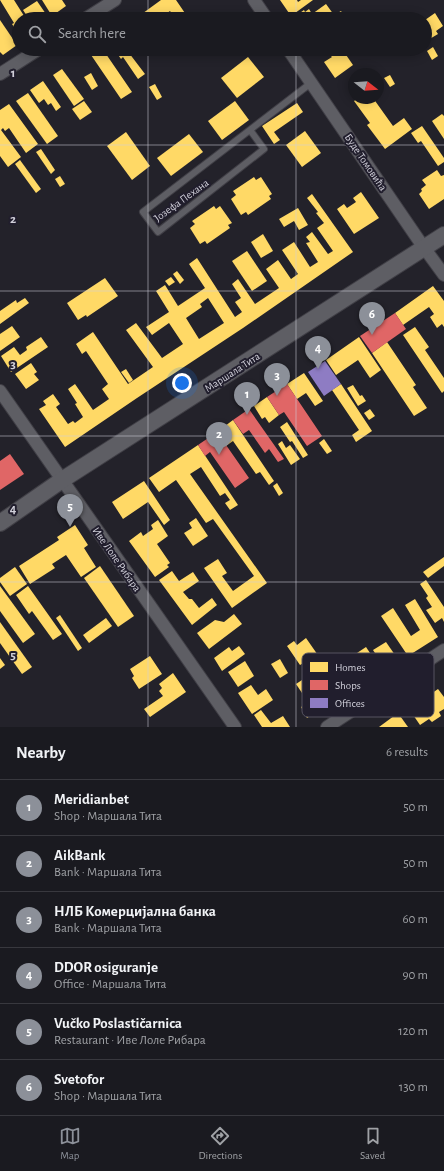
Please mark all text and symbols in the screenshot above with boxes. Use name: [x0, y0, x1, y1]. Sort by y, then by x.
search box: [12, 12, 432, 56]
icon: search: [26, 23, 48, 45]
text: Search here: [58, 26, 126, 41]
text: 1: [11, 67, 15, 80]
north arrow: [348, 68, 384, 104]
street label: Буде Томовића: [342, 132, 389, 193]
street label: Јозефа Пехана: [152, 177, 211, 224]
text: 2: [10, 213, 16, 226]
pin: 6: [359, 302, 385, 335]
pin: 4: [305, 336, 331, 369]
street label: Маршала Тита: [203, 351, 262, 394]
text: 3: [10, 358, 16, 371]
pin: 3: [264, 363, 290, 396]
your location: [172, 373, 192, 393]
pin: 1: [234, 382, 260, 415]
pin: 2: [206, 422, 232, 455]
pin: 5: [57, 494, 83, 527]
text: 4: [10, 503, 17, 516]
street label: Иве Лоле Рибара: [90, 525, 143, 593]
text: 5: [10, 649, 16, 662]
legend: [302, 653, 434, 717]
text: Homes: [335, 662, 366, 673]
text: Shops: [335, 680, 361, 691]
text: Offices: [335, 698, 365, 709]
text: Nearby: [16, 744, 66, 761]
text: 6 results: [386, 746, 428, 759]
text: Meridianbet: [54, 792, 129, 807]
text: 1: [27, 801, 31, 814]
text: 50 m: [403, 801, 428, 814]
text: Shop · Маршала Тита: [54, 810, 162, 823]
text: AikBank: [54, 848, 106, 863]
text: 2: [26, 857, 32, 870]
text: 50 m: [403, 857, 428, 870]
text: Bank · Маршала Тита: [54, 866, 162, 879]
text: НЛБ Комерцијална банка: [54, 904, 216, 919]
text: 3: [26, 913, 32, 926]
text: 60 m: [402, 913, 428, 926]
text: Bank · Маршала Тита: [54, 922, 162, 935]
text: DDOR osiguranje: [54, 960, 158, 975]
text: 4: [26, 969, 32, 982]
text: 90 m: [402, 969, 428, 982]
text: Office · Маршала Тита: [54, 978, 167, 991]
text: Vučko Poslastičarnica: [54, 1016, 182, 1031]
text: 5: [26, 1025, 32, 1038]
text: 120 m: [398, 1025, 428, 1038]
text: Restaurant · Иве Лоле Рибара: [54, 1034, 206, 1047]
text: Svetofor: [54, 1072, 104, 1087]
text: 6: [26, 1081, 32, 1094]
text: 130 m: [399, 1081, 428, 1094]
text: Shop · Маршала Тита: [54, 1090, 162, 1103]
tab: Map: [59, 1125, 81, 1162]
tab: Directions: [198, 1125, 242, 1162]
tab: Saved: [360, 1125, 385, 1162]

